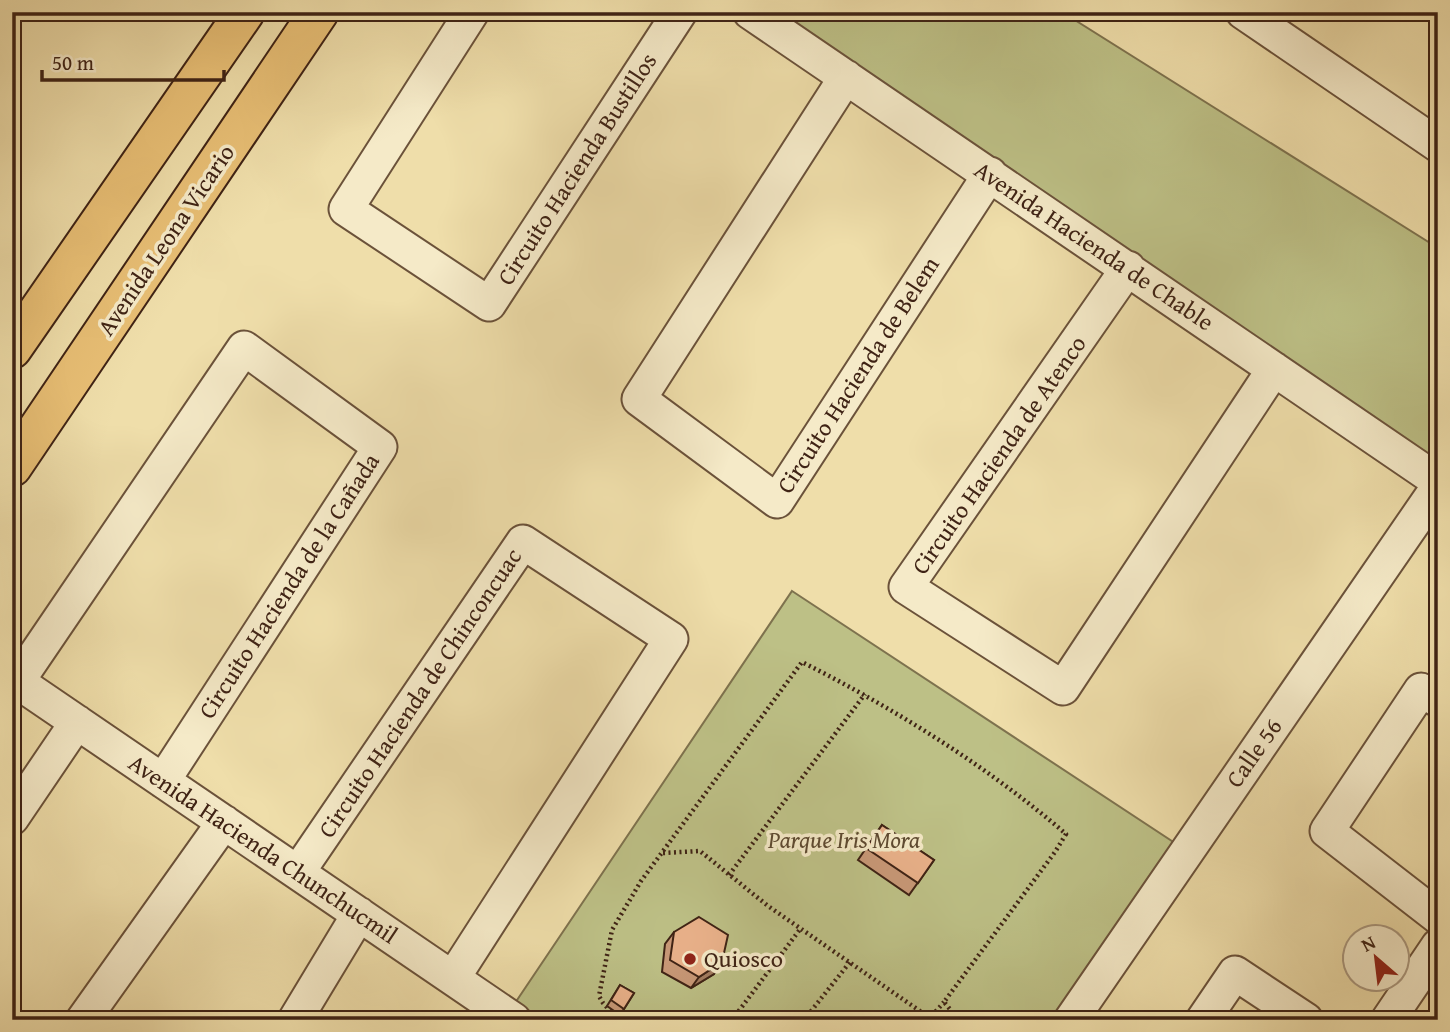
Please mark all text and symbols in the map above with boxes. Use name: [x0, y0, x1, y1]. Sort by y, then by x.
scale bar: [42, 38, 224, 82]
street label: Circuito Hacienda Bustillos: [488, 46, 665, 292]
text: 50 m: [52, 47, 94, 78]
street label: Avenida Leona Vicario: [88, 137, 243, 342]
street label: Avenida Hacienda de Chable: [968, 152, 1221, 339]
street label: Circuito Hacienda de Belem: [768, 249, 948, 500]
street label: Circuito Hacienda de Atenco: [903, 328, 1095, 581]
street label: Circuito Hacienda de la Cañada: [189, 445, 388, 726]
street label: Circuito Hacienda de Chinconcuac: [309, 541, 530, 845]
street label: Calle 56: [1217, 711, 1290, 795]
street label: Avenida Hacienda Chunchucmil: [122, 745, 405, 952]
park label: Parque Iris Mora: [767, 822, 920, 857]
north arrow: [1342, 923, 1412, 993]
text: N: [1356, 928, 1380, 958]
place label: Quiosco: [704, 941, 783, 976]
marker: Quiosco: [682, 951, 698, 967]

